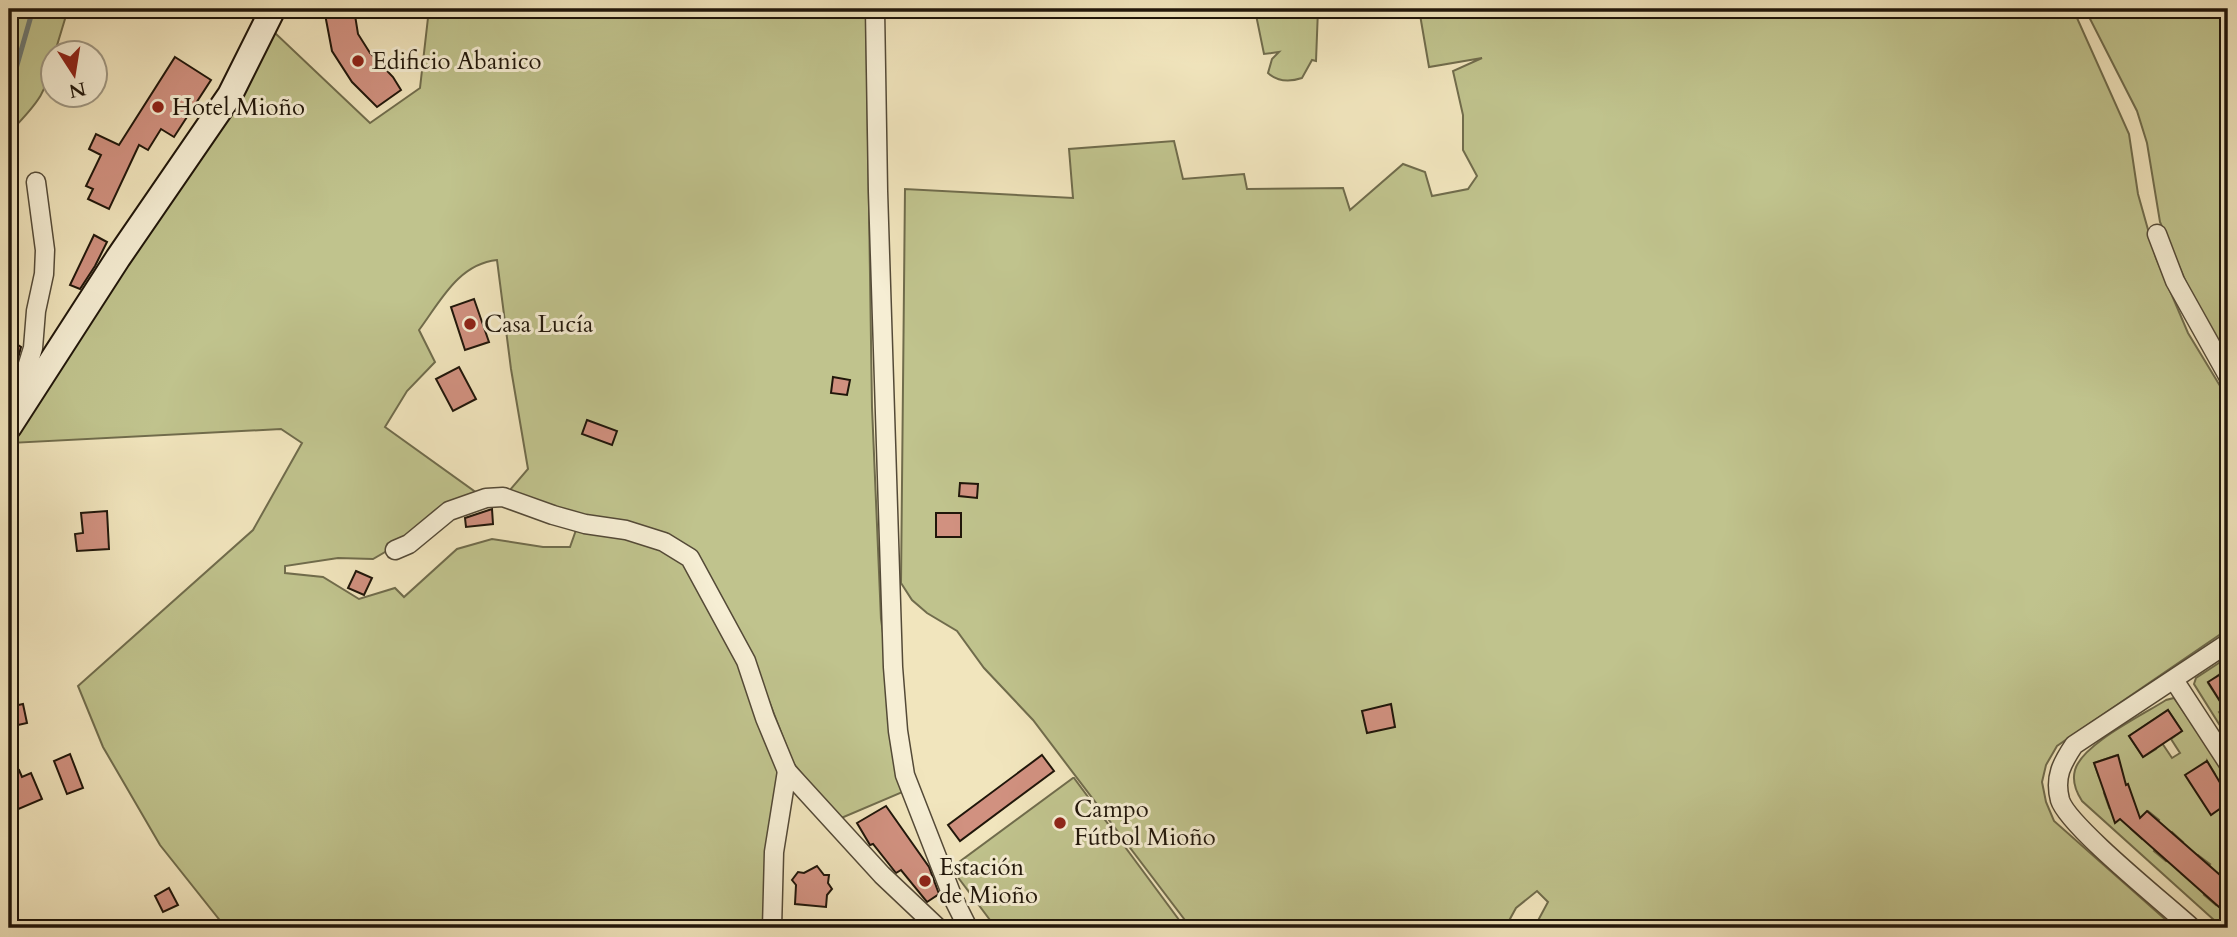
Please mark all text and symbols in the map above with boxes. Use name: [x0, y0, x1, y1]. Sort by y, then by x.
north arrow: [38, 38, 108, 108]
place label: Edificio Abanico: [372, 45, 542, 78]
marker: Edificio Abanico: [350, 53, 366, 69]
text: N: [66, 75, 88, 104]
place label: Hotel Mioño: [172, 91, 305, 124]
marker: Hotel Mioño: [150, 99, 166, 115]
place label: Casa Lucía: [484, 308, 594, 341]
marker: Casa Lucía: [462, 316, 478, 332]
place label: Campo Fútbol Mioño: [1074, 793, 1216, 854]
marker: Campo Fútbol Mioño: [1052, 815, 1068, 831]
place label: Estación de Mioño: [939, 851, 1038, 912]
marker: Estación de Mioño: [917, 873, 933, 889]

